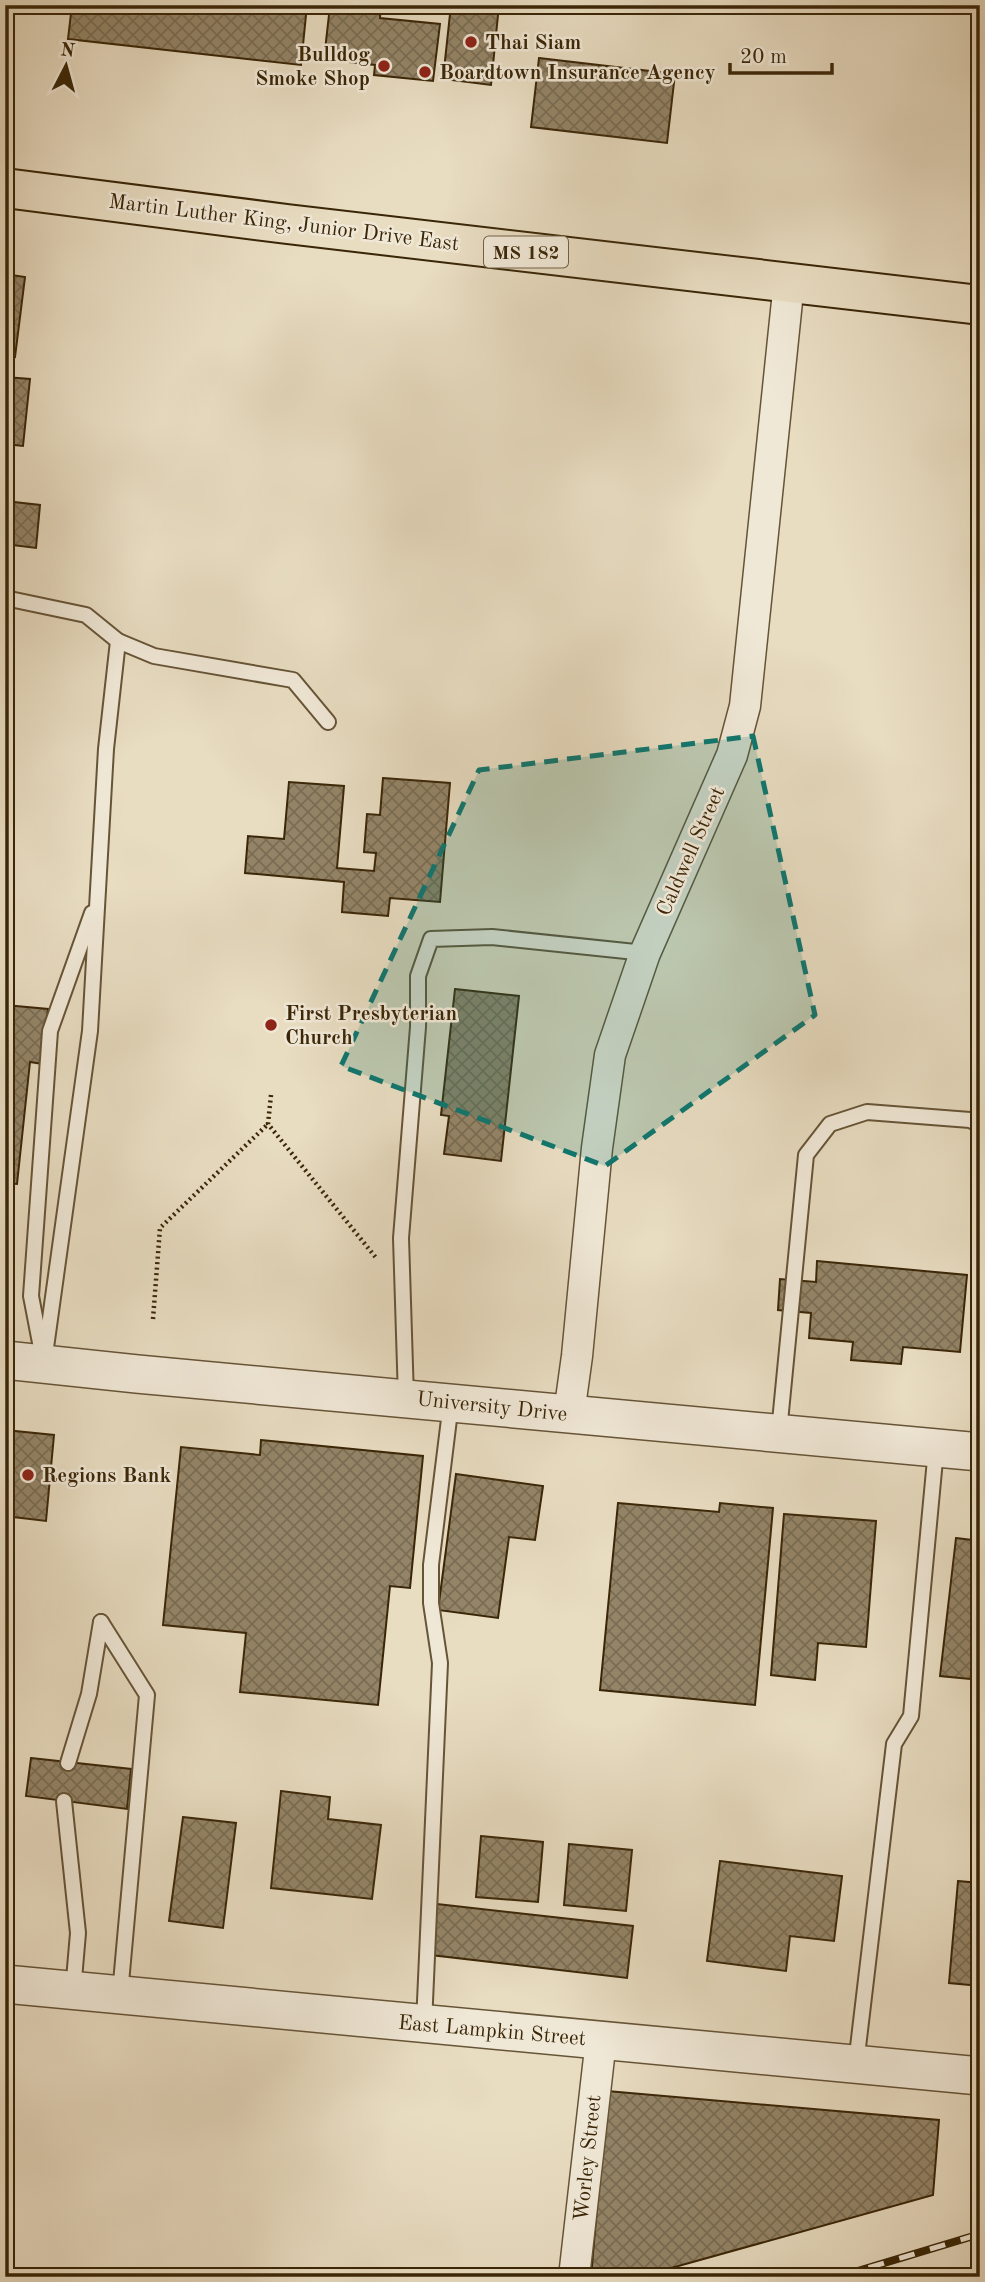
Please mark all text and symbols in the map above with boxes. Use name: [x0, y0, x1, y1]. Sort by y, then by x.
north arrow: [32, 32, 102, 102]
scale bar: [730, 32, 831, 76]
place label: Thai Siam: [485, 33, 581, 54]
marker: Thai Siam: [463, 34, 479, 50]
text: N: [59, 41, 76, 62]
place label: Bulldog Smoke Shop: [255, 45, 370, 90]
text: 20 m: [740, 47, 787, 68]
marker: Bulldog Smoke Shop: [376, 58, 392, 74]
place label: Boardtown Insurance Agency: [439, 63, 716, 84]
marker: Boardtown Insurance Agency: [417, 64, 433, 80]
street label: Martin Luther King, Junior Drive East: [107, 192, 460, 255]
road number: MS 182: [484, 236, 568, 268]
street label: Caldwell Street: [654, 784, 729, 919]
place label: First Presbyterian Church: [285, 1004, 457, 1049]
marker: First Presbyterian Church: [263, 1017, 279, 1033]
street label: University Drive: [415, 1389, 568, 1426]
place label: Regions Bank: [42, 1466, 172, 1487]
marker: Regions Bank: [20, 1467, 36, 1483]
street label: East Lampkin Street: [397, 2013, 587, 2050]
street label: Worley Street: [571, 2094, 606, 2223]

